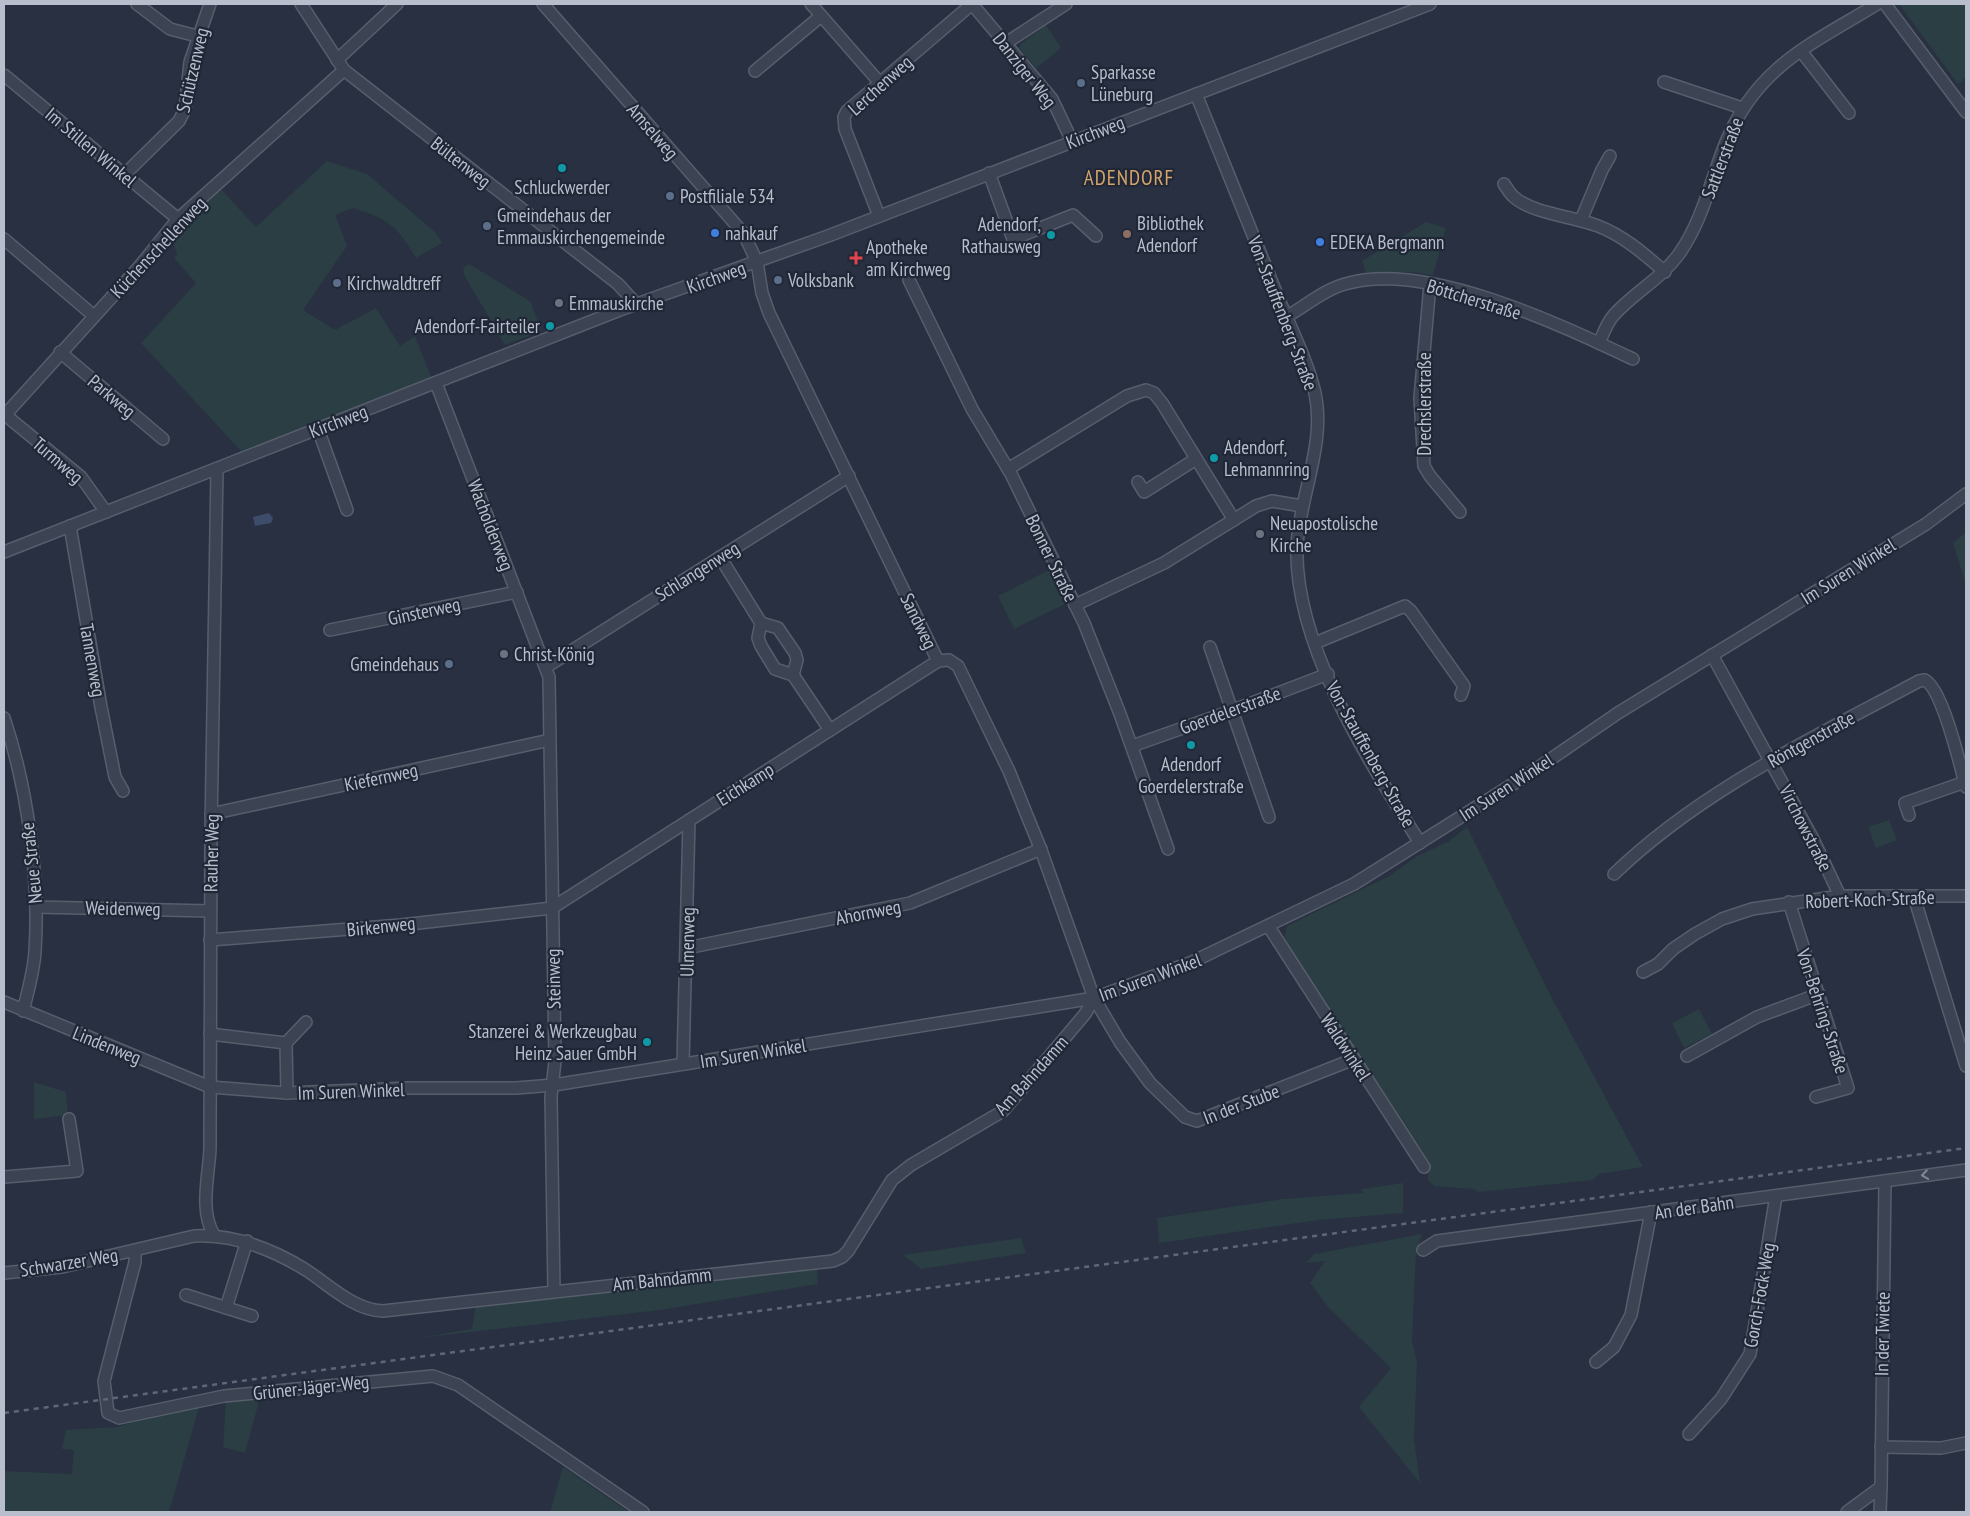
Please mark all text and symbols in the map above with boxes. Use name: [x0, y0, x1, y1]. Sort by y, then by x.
street label: Schützenweg: [171, 25, 213, 115]
street label: Danziger Weg: [988, 27, 1062, 113]
street label: Lerchenweg: [843, 50, 917, 120]
place label: Sparkasse Lüneburg: [1091, 60, 1156, 106]
marker: Sparkasse Lüneburg: [1075, 77, 1087, 89]
street label: Amselweg: [622, 98, 684, 164]
street label: Im Stillen Winkel: [40, 102, 142, 192]
street label: Kirchweg: [1062, 110, 1128, 154]
street label: Sattlerstraße: [1696, 114, 1749, 202]
street label: Bültenweg: [426, 131, 496, 193]
marker: Schluckwerder: [556, 162, 568, 174]
district label: ADENDORF: [1084, 164, 1174, 191]
place label: Schluckwerder: [514, 175, 611, 199]
place label: Postfiliale 534: [680, 184, 775, 208]
marker: Postfiliale 534: [664, 190, 676, 202]
street label: Küchenschellenweg: [105, 191, 211, 303]
place label: Gmeindehaus der Emmauskirchengemeinde: [497, 203, 665, 249]
place label: Bibliothek Adendorf: [1137, 211, 1205, 257]
place label: Adendorf, Rathausweg: [961, 212, 1041, 258]
marker: Gmeindehaus der Emmauskirchengemeinde: [481, 220, 493, 232]
place label: nahkauf: [725, 221, 779, 245]
marker: nahkauf: [709, 227, 721, 239]
marker: Bibliothek Adendorf: [1121, 228, 1133, 240]
marker: Adendorf, Rathausweg: [1045, 229, 1057, 241]
place label: EDEKA Bergmann: [1330, 230, 1444, 254]
street label: Von-Stauffenberg-Straße: [1242, 232, 1324, 394]
place label: Apotheke am Kirchweg: [866, 235, 951, 281]
marker: EDEKA Bergmann: [1314, 236, 1326, 248]
marker: Apotheke am Kirchweg: [850, 252, 862, 264]
street label: Kirchweg: [683, 255, 749, 299]
place label: Volksbank: [787, 268, 854, 292]
place label: Kirchwaldtreff: [347, 271, 441, 295]
street label: Böttcherstraße: [1424, 273, 1524, 325]
marker: Volksbank: [772, 274, 784, 286]
marker: Kirchwaldtreff: [331, 277, 343, 289]
place label: Emmauskirche: [569, 291, 664, 315]
marker: Emmauskirche: [553, 297, 565, 309]
place label: Adendorf-Fairteiler: [415, 314, 541, 338]
marker: Adendorf-Fairteiler: [544, 320, 556, 332]
street label: Drechslerstraße: [1412, 352, 1436, 456]
street label: Parkweg: [83, 369, 141, 423]
street label: Kirchweg: [305, 399, 371, 443]
street label: Turmweg: [28, 431, 88, 489]
place label: Adendorf, Lehmannring: [1224, 435, 1310, 481]
marker: Adendorf, Lehmannring: [1208, 452, 1220, 464]
street label: Wacholderweg: [463, 476, 519, 574]
street label: Bonner Straße: [1021, 510, 1084, 606]
place label: Neuapostolische Kirche: [1270, 511, 1378, 557]
marker: Neuapostolische Kirche: [1254, 528, 1266, 540]
street label: Im Suren Winkel: [1796, 532, 1900, 610]
street label: Schlangenweg: [650, 536, 744, 606]
street label: Sandweg: [895, 589, 943, 653]
street label: Ginsterweg: [386, 592, 462, 630]
street label: Tannenweg: [75, 621, 111, 699]
place label: Christ-König: [514, 642, 595, 666]
marker: Christ-König: [498, 648, 510, 660]
place label: Gmeindehaus: [350, 652, 439, 676]
marker: Gmeindehaus: [443, 658, 455, 670]
street label: Von-Stauffenberg-Straße: [1320, 676, 1421, 831]
street label: Goerdelerstraße: [1176, 681, 1284, 739]
street label: Röntgenstraße: [1763, 705, 1859, 773]
marker: Adendorf Goerdelerstraße: [1185, 739, 1197, 751]
street label: Im Suren Winkel: [1455, 747, 1558, 826]
place label: Adendorf Goerdelerstraße: [1138, 752, 1244, 798]
street label: Eichkamp: [712, 757, 778, 811]
street label: Kiefernweg: [342, 758, 420, 796]
street label: Virchowstraße: [1773, 780, 1838, 875]
street label: Rauher Weg: [198, 814, 224, 892]
street label: Neue Straße: [15, 821, 47, 905]
street label: Robert-Koch-Straße: [1805, 885, 1935, 913]
street label: Ahornweg: [833, 894, 903, 930]
street label: Weidenweg: [85, 895, 161, 921]
street label: Ulmenweg: [674, 907, 700, 977]
street label: Birkenweg: [346, 910, 416, 942]
street label: Von-Behring-Straße: [1791, 945, 1855, 1077]
street label: Im Suren Winkel: [1096, 947, 1205, 1007]
street label: Steinweg: [540, 949, 566, 1009]
street label: Waldwinkel: [1315, 1009, 1377, 1086]
place label: Stanzerei & Werkzeugbau Heinz Sauer GmbH: [468, 1019, 637, 1065]
street label: Lindenweg: [69, 1020, 145, 1070]
street label: Am Bahndamm: [989, 1030, 1073, 1120]
street label: Im Suren Winkel: [698, 1033, 808, 1073]
marker: Stanzerei & Werkzeugbau Heinz Sauer GmbH: [641, 1036, 653, 1048]
street label: Im Suren Winkel: [297, 1077, 405, 1105]
street label: In der Stube: [1199, 1078, 1283, 1130]
one-way arrow: [1921, 1169, 1929, 1180]
street label: An der Bahn: [1653, 1190, 1735, 1224]
street label: Gorch-Fock-Weg: [1738, 1241, 1780, 1349]
street label: Schwarzer Weg: [18, 1242, 120, 1282]
street label: Am Bahndamm: [611, 1262, 713, 1296]
street label: In der Twiete: [1869, 1292, 1895, 1376]
street label: Grüner-Jäger-Weg: [252, 1369, 370, 1405]

